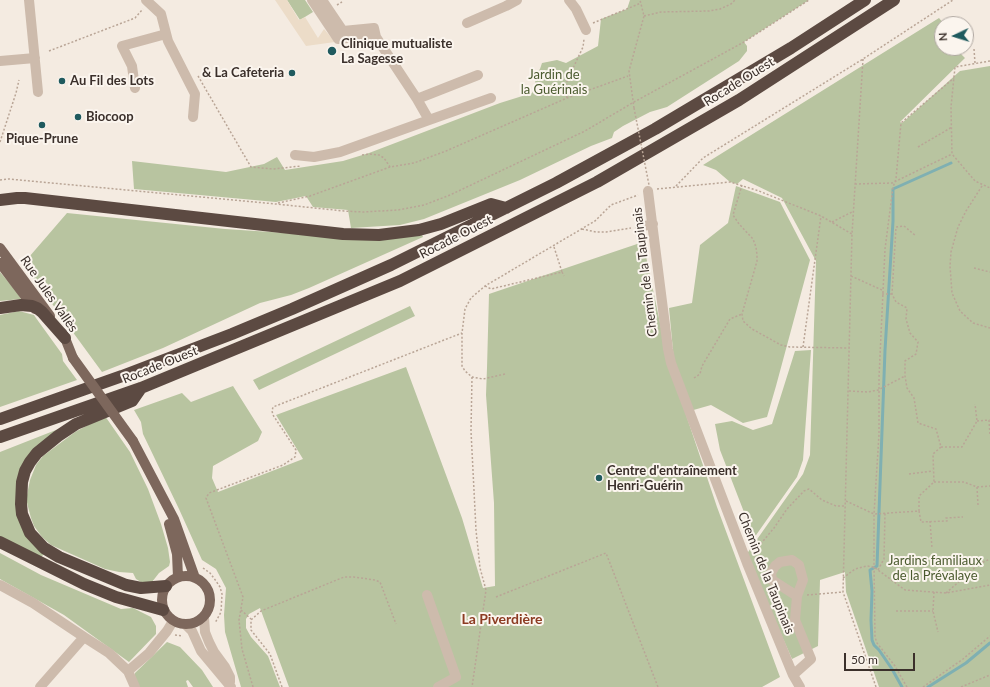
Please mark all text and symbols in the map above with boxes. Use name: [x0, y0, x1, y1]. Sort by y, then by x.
north arrow: [934, 16, 974, 56]
text: N: [936, 32, 949, 41]
place label: Clinique mutualiste La Sagesse: [341, 36, 453, 67]
marker: Clinique mutualiste La Sagesse: [326, 45, 338, 57]
street label: Rocade Ouest: [701, 54, 777, 110]
place label: & La Cafeteria: [202, 65, 284, 81]
park label: Jardin de la Guérinais: [521, 67, 587, 98]
marker: & La Cafeteria: [287, 68, 297, 78]
place label: Au Fil des Lots: [70, 73, 154, 89]
marker: Au Fil des Lots: [57, 76, 67, 86]
place label: Biocoop: [86, 109, 134, 125]
marker: Biocoop: [73, 112, 83, 122]
marker: Pique-Prune: [37, 120, 47, 130]
place label: Pique-Prune: [6, 131, 78, 147]
street label: Chemin de la Taupinais: [629, 206, 661, 338]
street label: Rocade Ouest: [417, 212, 495, 262]
street label: Rue Jules Vallès: [17, 253, 81, 335]
street label: Rocade Ouest: [120, 343, 200, 387]
place label: Centre d'entraînement Henri-Guérin: [607, 463, 737, 494]
marker: Centre d'entraînement Henri-Guérin: [594, 473, 604, 483]
street label: Chemin de la Taupinais: [734, 510, 798, 636]
park label: Jardins familiaux de la Prévalaye: [888, 553, 982, 584]
district label: La Piverdière: [461, 611, 543, 627]
scale bar: [846, 645, 917, 671]
text: 50 m: [851, 652, 878, 667]

